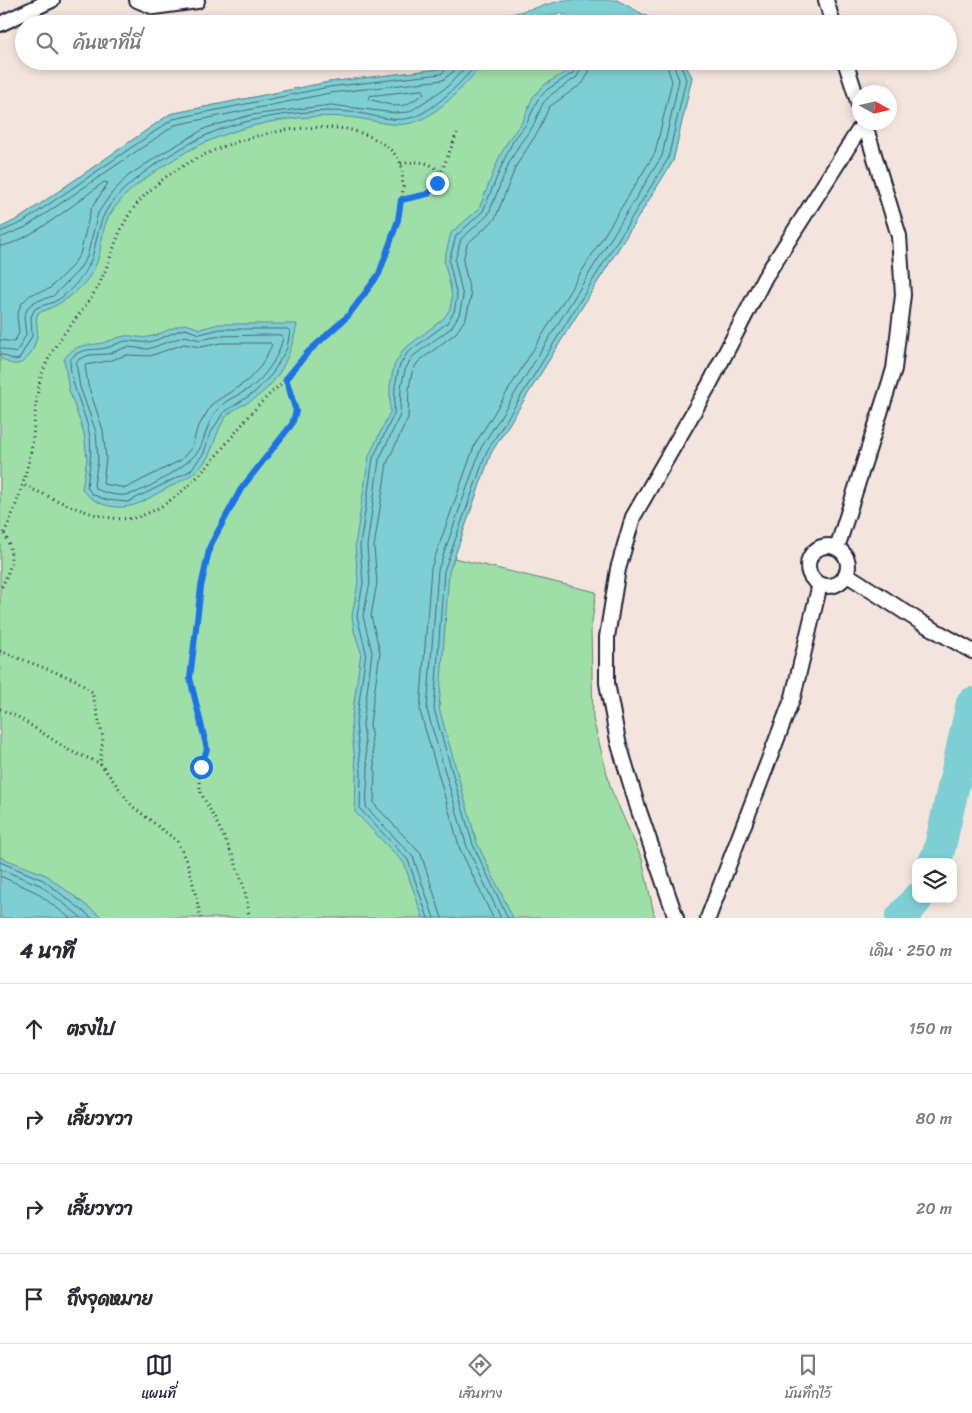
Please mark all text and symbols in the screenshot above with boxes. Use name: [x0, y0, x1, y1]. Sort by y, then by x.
search box: [15, 15, 957, 70]
text: ค้นหาที่นี่: [73, 26, 142, 59]
icon: search: [33, 29, 61, 57]
north arrow: [852, 85, 897, 130]
route end: [426, 172, 449, 195]
route start: [190, 756, 213, 779]
map controls: [912, 858, 957, 903]
button: layers: [912, 858, 957, 903]
text: 4 นาที: [20, 932, 75, 970]
text: เดิน · 250 m: [869, 936, 952, 965]
text: ตรงไป: [67, 1012, 115, 1045]
text: 150 m: [909, 1014, 952, 1043]
icon: ahead: [20, 1015, 48, 1043]
text: เลี้ยวขวา: [67, 1102, 133, 1135]
text: 80 m: [916, 1104, 952, 1133]
icon: right: [20, 1105, 48, 1133]
text: เลี้ยวขวา: [67, 1192, 133, 1225]
text: 20 m: [916, 1194, 952, 1223]
icon: right: [20, 1195, 48, 1223]
text: ถึงจุดหมาย: [67, 1282, 153, 1315]
icon: arrive: [20, 1285, 48, 1313]
tab: แผนที่: [141, 1351, 176, 1406]
tab: เส้นทาง: [459, 1351, 502, 1406]
tab: บันทึกไว้: [785, 1351, 831, 1406]

